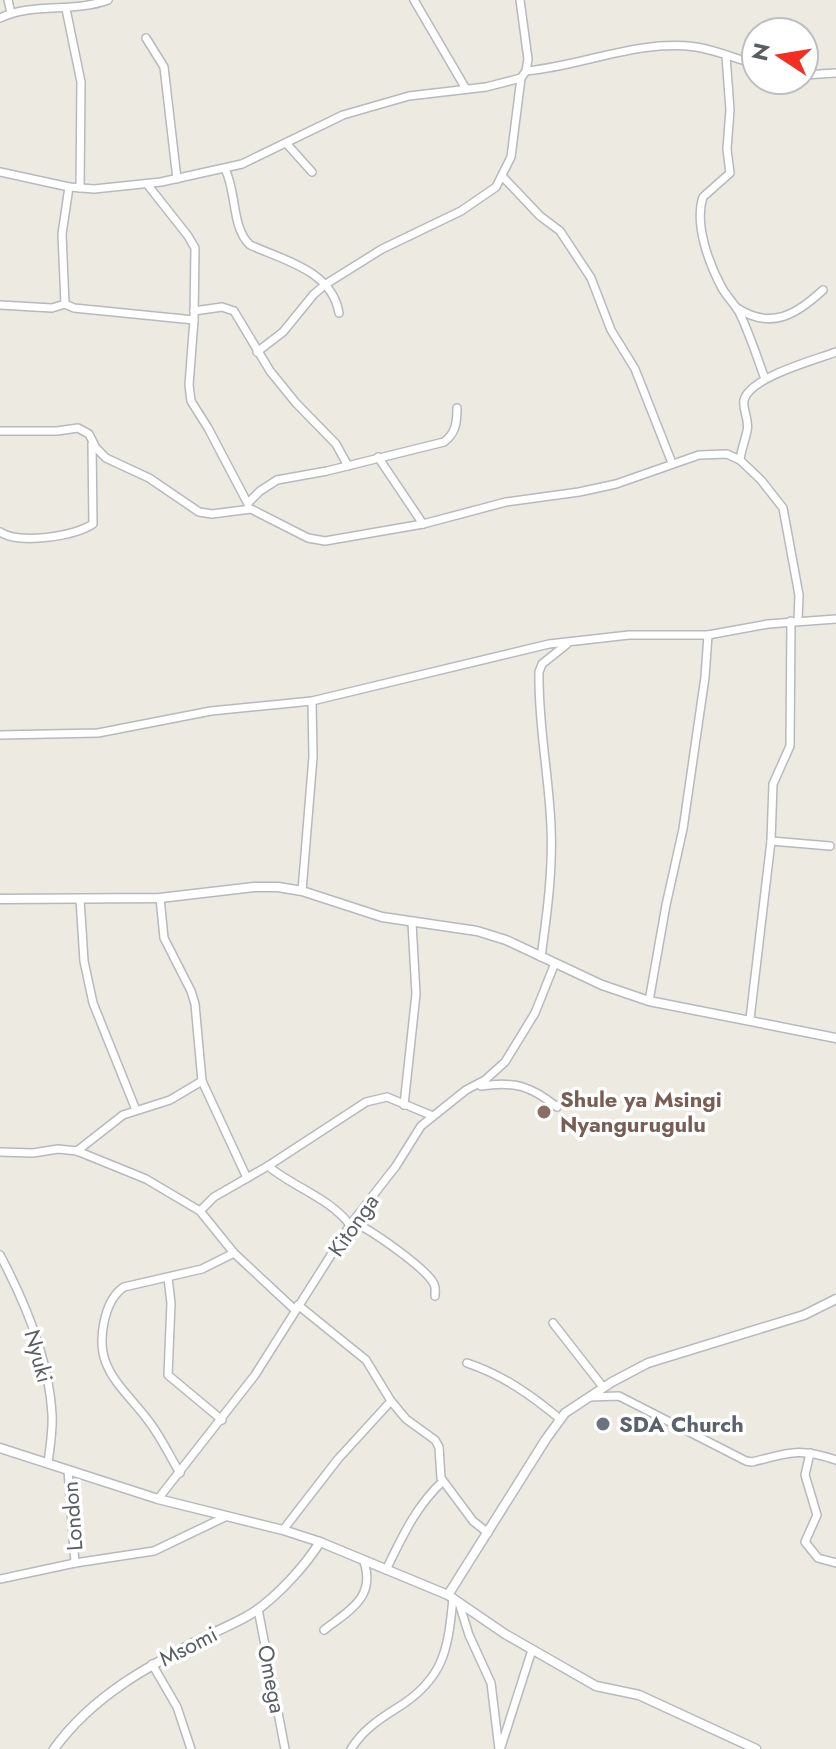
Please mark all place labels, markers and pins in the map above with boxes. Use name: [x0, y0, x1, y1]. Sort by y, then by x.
place label: Shule ya Msingi Nyangurugulu: [560, 1083, 722, 1140]
marker: Shule ya Msingi Nyangurugulu: [535, 1103, 553, 1121]
place label: SDA Church: [619, 1408, 744, 1440]
marker: SDA Church: [594, 1415, 612, 1433]

